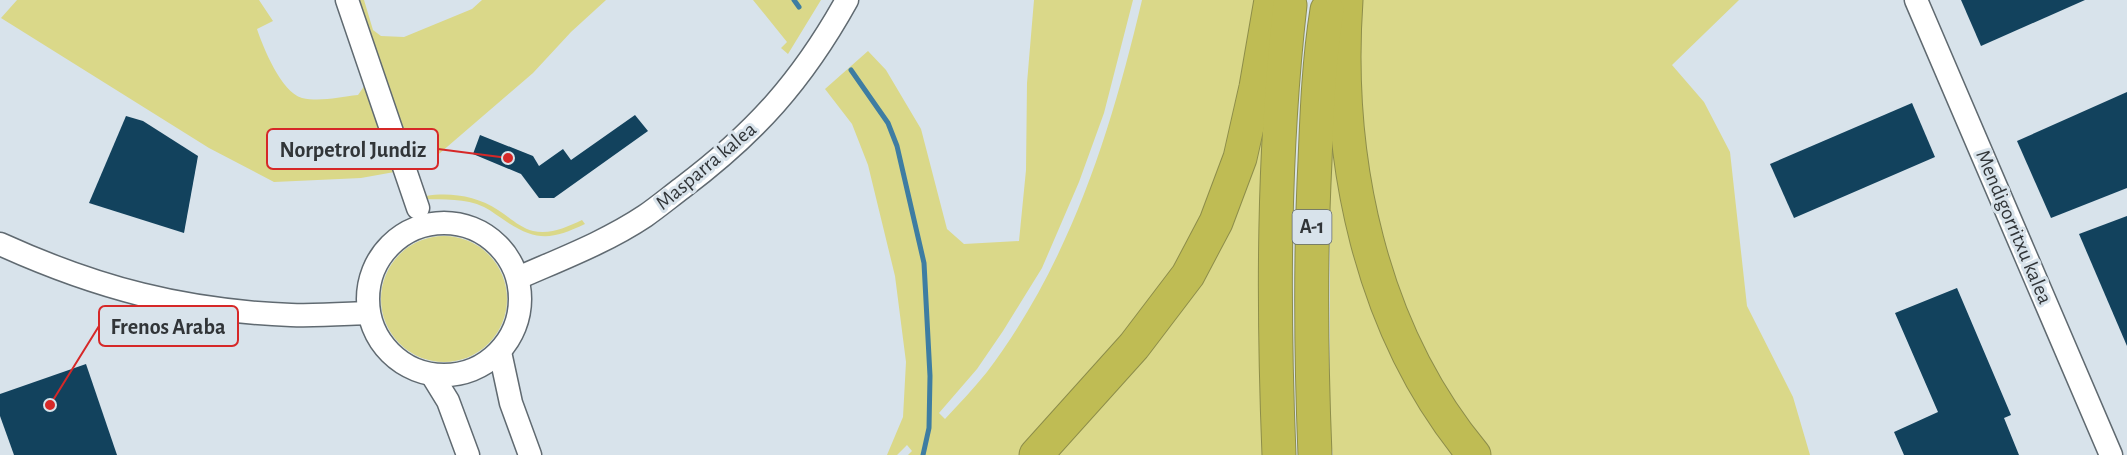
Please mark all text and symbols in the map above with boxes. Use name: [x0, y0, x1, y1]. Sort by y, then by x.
street label: Masparra kalea: [652, 118, 760, 214]
callout: Norpetrol Jundiz: [267, 129, 438, 169]
text: Norpetrol Jundiz: [280, 139, 426, 161]
street label: Mendigorritxu kalea: [1972, 147, 2056, 307]
road number: A-1: [1292, 210, 1332, 244]
callout: Frenos Araba: [99, 306, 238, 346]
text: Frenos Araba: [111, 316, 226, 338]

